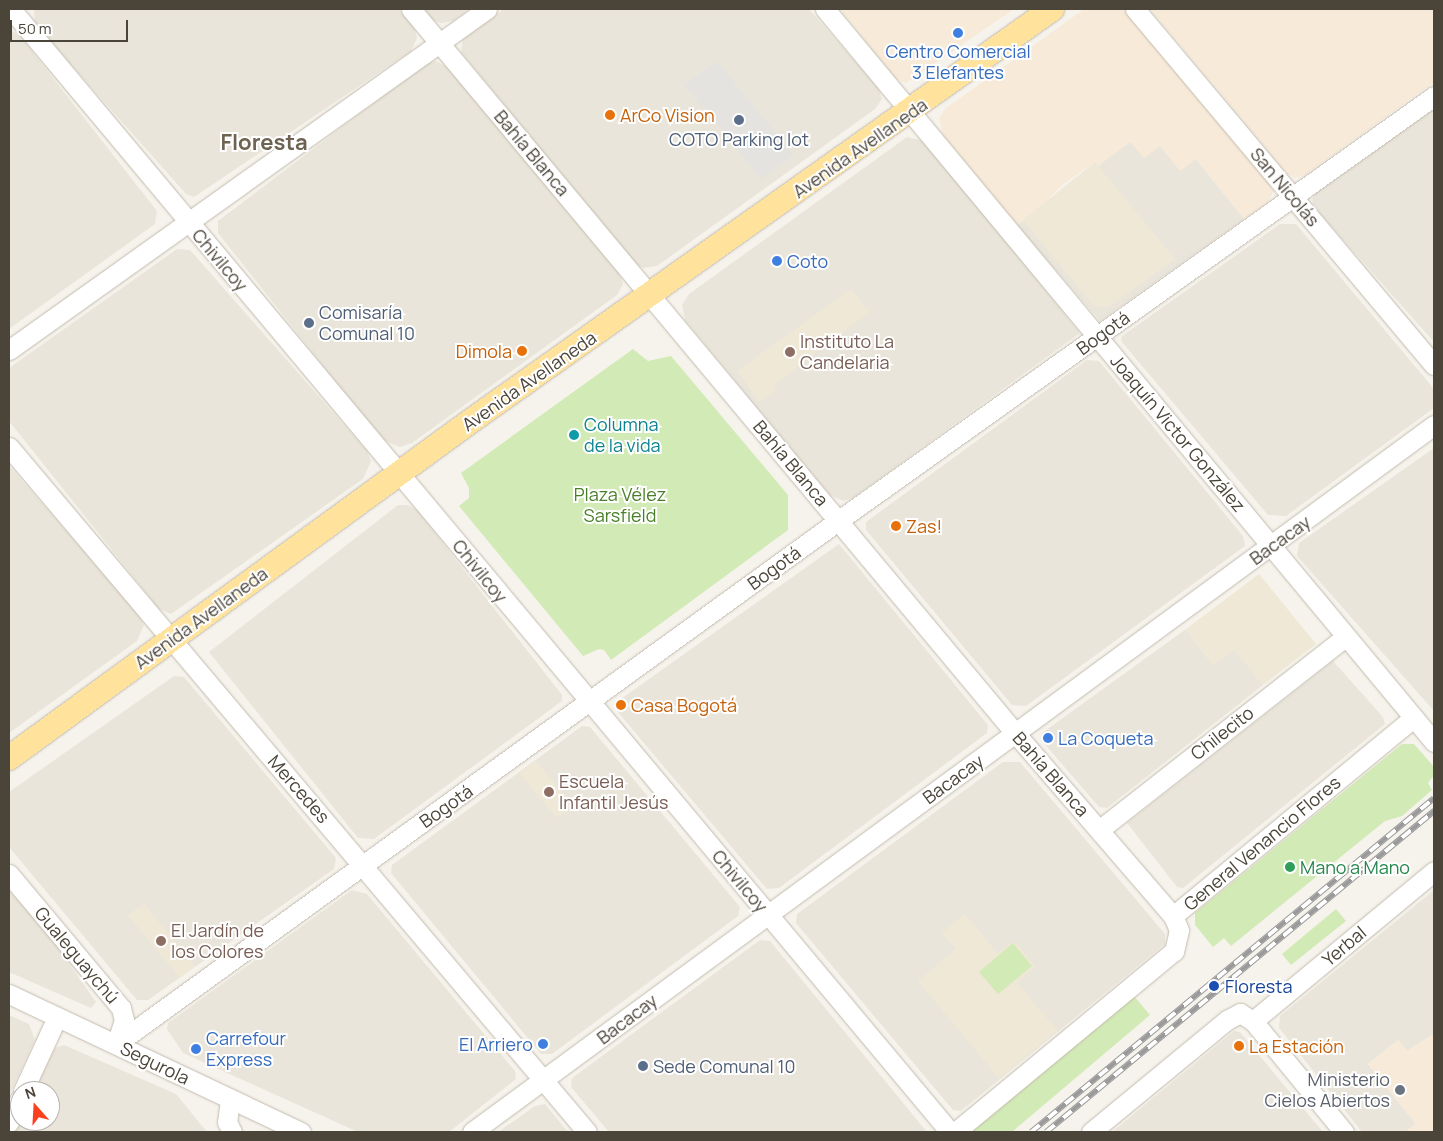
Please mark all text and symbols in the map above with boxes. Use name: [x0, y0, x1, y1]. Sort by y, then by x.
scale bar: [12, 10, 130, 42]
text: 50 m: [18, 18, 52, 39]
marker: Centro Comercial 3 Elefantes: [952, 27, 964, 39]
place label: Centro Comercial 3 Elefantes: [885, 41, 1031, 84]
street label: Avenida Avellaneda: [789, 94, 931, 202]
place label: ArCo Vision: [620, 104, 715, 126]
street label: Bahía Blanca: [490, 106, 574, 200]
marker: ArCo Vision: [604, 109, 616, 121]
marker: COTO Parking lot: [733, 114, 745, 126]
place label: COTO Parking lot: [669, 128, 809, 150]
district label: Floresta: [220, 130, 308, 156]
street label: San Nicolás: [1246, 143, 1324, 231]
street label: Chivilcoy: [188, 224, 252, 296]
place label: Coto: [787, 250, 828, 272]
marker: Coto: [771, 255, 783, 267]
place label: Comisaría Comunal 10: [319, 302, 415, 344]
street label: Bogotá: [1072, 307, 1134, 359]
marker: Comisaría Comunal 10: [303, 317, 315, 329]
street label: Avenida Avellaneda: [458, 327, 600, 435]
place label: Instituto La Candelaria: [800, 331, 894, 374]
place label: Dimola: [456, 340, 512, 362]
marker: Dimola: [516, 345, 528, 357]
marker: Instituto La Candelaria: [784, 346, 796, 358]
street label: Joaquín Victor González: [1106, 350, 1250, 516]
place label: Columna de la vida: [584, 414, 661, 456]
street label: Bahía Blanca: [749, 416, 833, 510]
marker: Columna de la vida: [568, 429, 580, 441]
park label: Plaza Vélez Sarsfield: [574, 484, 666, 526]
street label: Bacacay: [1245, 511, 1315, 569]
place label: Zas!: [906, 515, 942, 537]
marker: Zas!: [890, 520, 902, 532]
street label: Chivilcoy: [448, 535, 512, 607]
street label: Bogotá: [743, 542, 805, 594]
street label: Avenida Avellaneda: [130, 563, 272, 673]
place label: Casa Bogotá: [631, 694, 737, 716]
marker: Casa Bogotá: [615, 699, 627, 711]
street label: Chilecito: [1186, 702, 1258, 764]
street label: Bahía Blanca: [1008, 727, 1094, 821]
place label: La Coqueta: [1058, 727, 1153, 749]
marker: La Coqueta: [1042, 732, 1054, 744]
street label: Bacacay: [918, 750, 988, 808]
street label: Mercedes: [264, 751, 334, 827]
place label: Escuela Infantil Jesús: [559, 771, 668, 814]
street label: General Venancio Flores: [1179, 771, 1345, 915]
street label: Bogotá: [415, 780, 477, 832]
marker: Escuela Infantil Jesús: [543, 786, 555, 798]
street label: Chivilcoy: [708, 845, 772, 917]
place label: Mano a Mano: [1300, 856, 1410, 878]
marker: Mano a Mano: [1284, 861, 1296, 873]
street label: Gualeguaychú: [30, 902, 124, 1008]
place label: El Jardín de los Colores: [171, 920, 264, 962]
street label: Yerbal: [1318, 922, 1370, 970]
marker: El Jardín de los Colores: [155, 935, 167, 947]
place label: Floresta: [1225, 975, 1292, 997]
marker: Floresta: [1207, 979, 1221, 993]
street label: Bacacay: [593, 989, 661, 1049]
place label: Carrefour Express: [206, 1028, 286, 1070]
place label: El Arriero: [459, 1033, 533, 1055]
place label: La Estación: [1249, 1035, 1344, 1057]
street label: Segurola: [117, 1037, 193, 1089]
marker: El Arriero: [537, 1038, 549, 1050]
marker: La Estación: [1233, 1040, 1245, 1052]
marker: Carrefour Express: [190, 1043, 202, 1055]
place label: Sede Comunal 10: [653, 1055, 795, 1077]
marker: Sede Comunal 10: [637, 1060, 649, 1072]
place label: Ministerio Cielos Abiertos: [1264, 1069, 1390, 1112]
north arrow: [10, 1081, 60, 1131]
text: N: [22, 1082, 38, 1103]
marker: Ministerio Cielos Abiertos: [1394, 1084, 1406, 1096]

